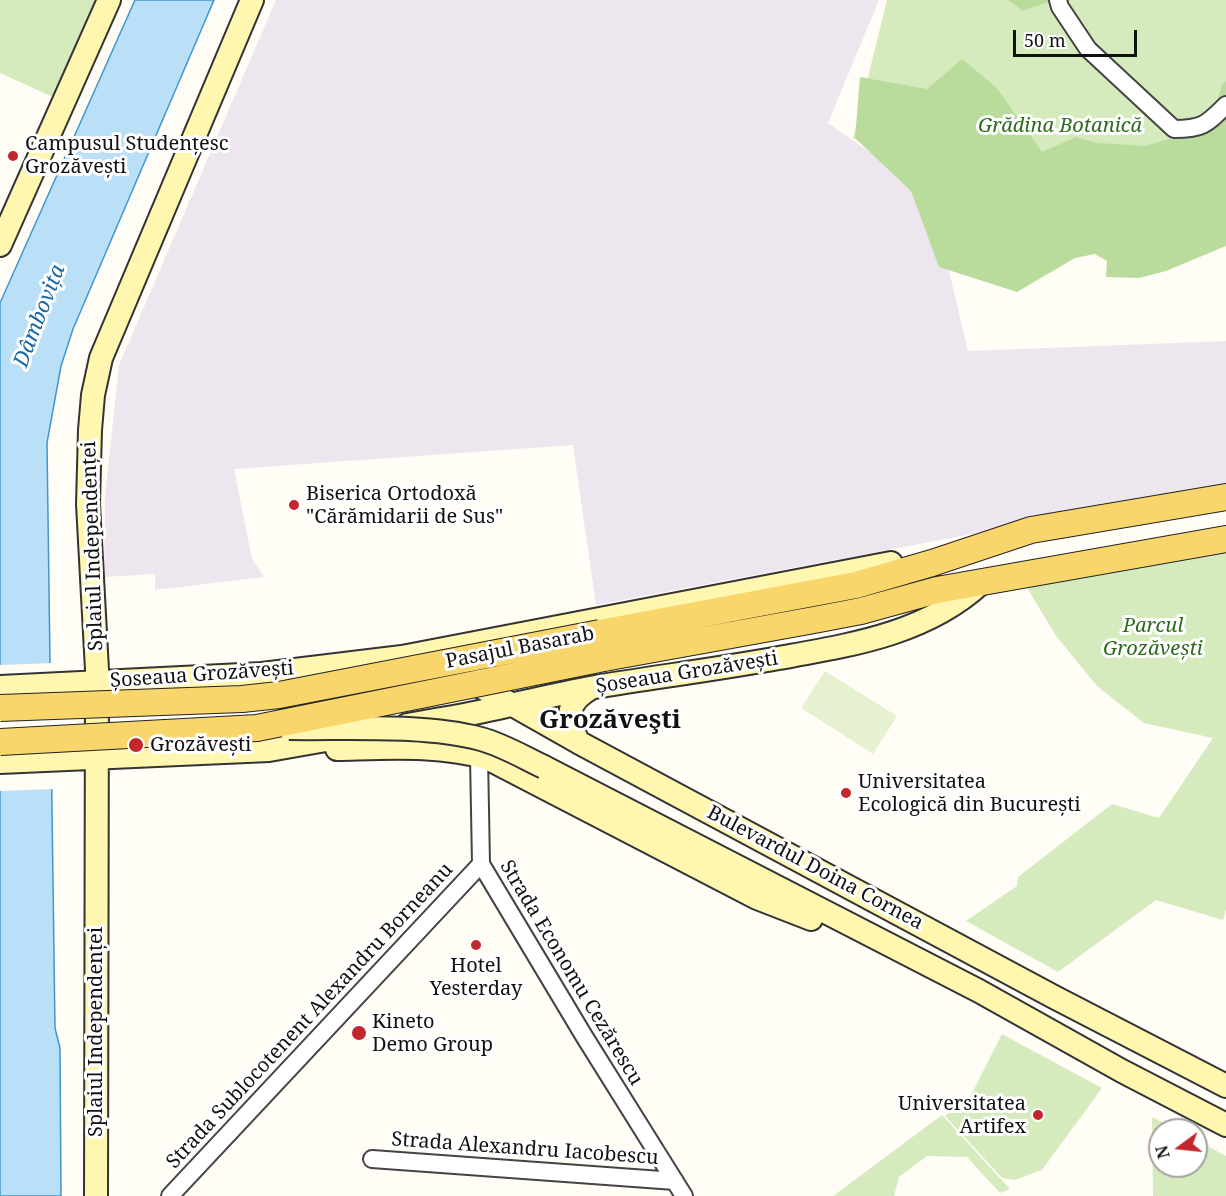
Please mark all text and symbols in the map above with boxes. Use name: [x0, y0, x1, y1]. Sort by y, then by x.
scale bar: [1016, 18, 1140, 56]
text: 50 m: [1024, 28, 1066, 52]
park label: Grădina Botanică: [978, 114, 1142, 138]
place label: Campusul Studențesc Grozăvești: [25, 132, 229, 179]
marker: Campusul Studențesc Grozăvești: [6, 149, 20, 163]
water label: Dâmbovița: [9, 261, 71, 371]
street label: Splaiul Independenței: [77, 441, 109, 651]
place label: Biserica Ortodoxă "Cărămidarii de Sus": [306, 482, 503, 529]
marker: Biserica Ortodoxă "Cărămidarii de Sus": [287, 498, 301, 512]
park label: Parcul Grozăvești: [1103, 614, 1203, 661]
street label: Pasajul Basarab: [444, 622, 596, 674]
street label: Șoseaua Grozăvești: [594, 647, 780, 699]
street label: Șoseaua Grozăvești: [109, 657, 295, 693]
district label: Grozăveşti: [539, 705, 681, 737]
place label: Grozăvești: [150, 733, 251, 757]
marker: Grozăvești: [127, 736, 145, 754]
place label: Universitatea Ecologică din București: [858, 770, 1081, 817]
marker: Universitatea Ecologică din București: [839, 786, 853, 800]
street label: Bulevardul Doina Cornea: [703, 801, 927, 935]
street label: Strada Economu Cezărescu: [494, 856, 648, 1090]
street label: Strada Sublocotenent Alexandru Borneanu: [162, 858, 458, 1174]
street label: Splaiul Independenței: [84, 927, 108, 1137]
marker: Hotel Yesterday: [469, 938, 483, 952]
place label: Hotel Yesterday: [430, 954, 522, 1001]
place label: Kineto Demo Group: [372, 1010, 493, 1057]
marker: Kineto Demo Group: [350, 1024, 368, 1042]
place label: Universitatea Artifex: [898, 1092, 1026, 1139]
marker: Universitatea Artifex: [1031, 1108, 1045, 1122]
north arrow: [1148, 1118, 1208, 1178]
street label: Strada Alexandru Iacobescu: [391, 1128, 659, 1170]
text: N: [1150, 1143, 1175, 1161]

